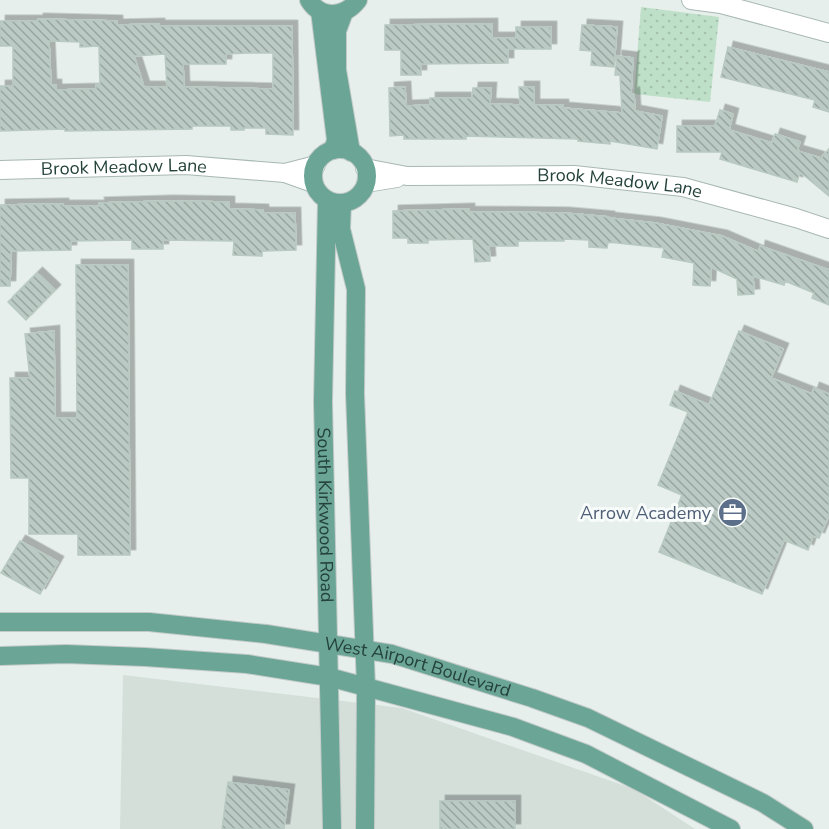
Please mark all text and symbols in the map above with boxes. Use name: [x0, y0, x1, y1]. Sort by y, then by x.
street label: Brook Meadow Lane: [41, 153, 208, 181]
street label: Brook Meadow Lane: [537, 163, 705, 204]
street label: South Kirkwood Road: [312, 427, 339, 603]
office icon: Arrow Academy: [716, 497, 748, 529]
place label: Arrow Academy: [580, 501, 712, 525]
street label: West Airport Boulevard: [323, 631, 514, 703]

